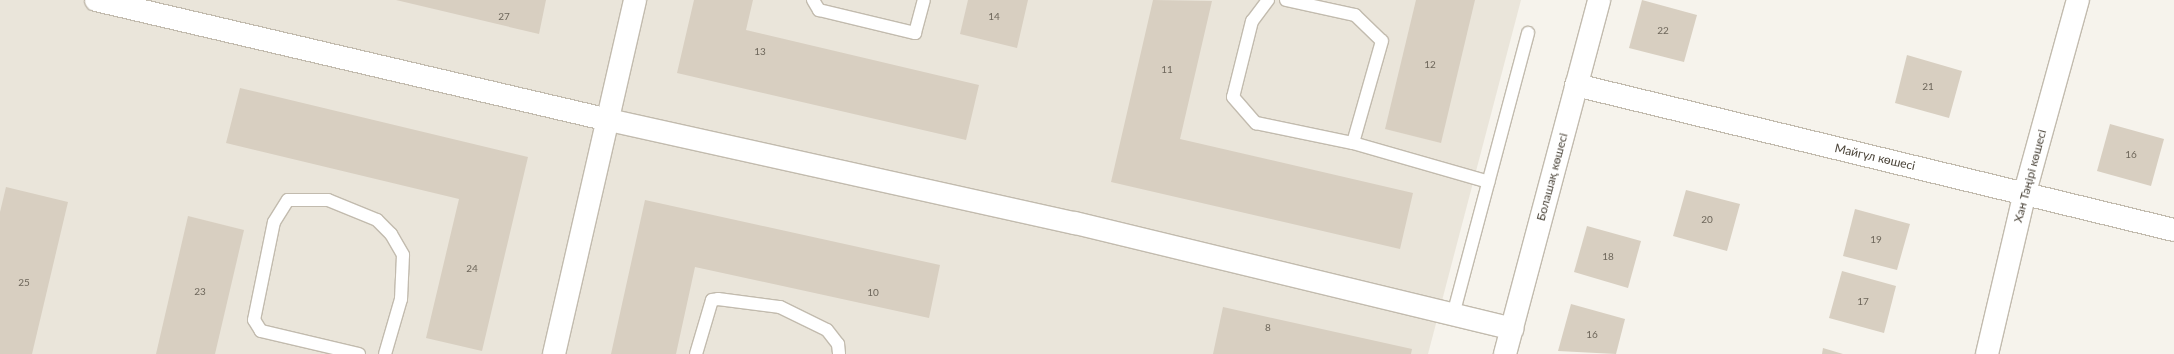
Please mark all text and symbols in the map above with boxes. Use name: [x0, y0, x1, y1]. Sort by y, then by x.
house number: 27: [498, 11, 510, 23]
house number: 14: [988, 11, 1000, 23]
house number: 22: [1657, 25, 1669, 37]
house number: 13: [754, 46, 766, 58]
house number: 12: [1424, 59, 1436, 71]
house number: 11: [1161, 64, 1173, 76]
house number: 21: [1922, 81, 1934, 93]
street label: Хан Тәңірі көшесі: [2011, 128, 2049, 224]
street label: Болашақ көшесі: [1533, 131, 1571, 223]
street label: Майгүл көшесі: [1833, 141, 1917, 173]
house number: 16: [2125, 149, 2137, 161]
house number: 20: [1701, 214, 1713, 226]
house number: 19: [1870, 234, 1882, 246]
house number: 18: [1602, 251, 1614, 263]
house number: 24: [466, 263, 478, 275]
house number: 25: [18, 277, 30, 289]
house number: 23: [194, 286, 206, 298]
house number: 10: [867, 287, 879, 299]
house number: 17: [1857, 296, 1869, 308]
house number: 8: [1265, 322, 1271, 334]
house number: 16: [1586, 329, 1598, 341]

